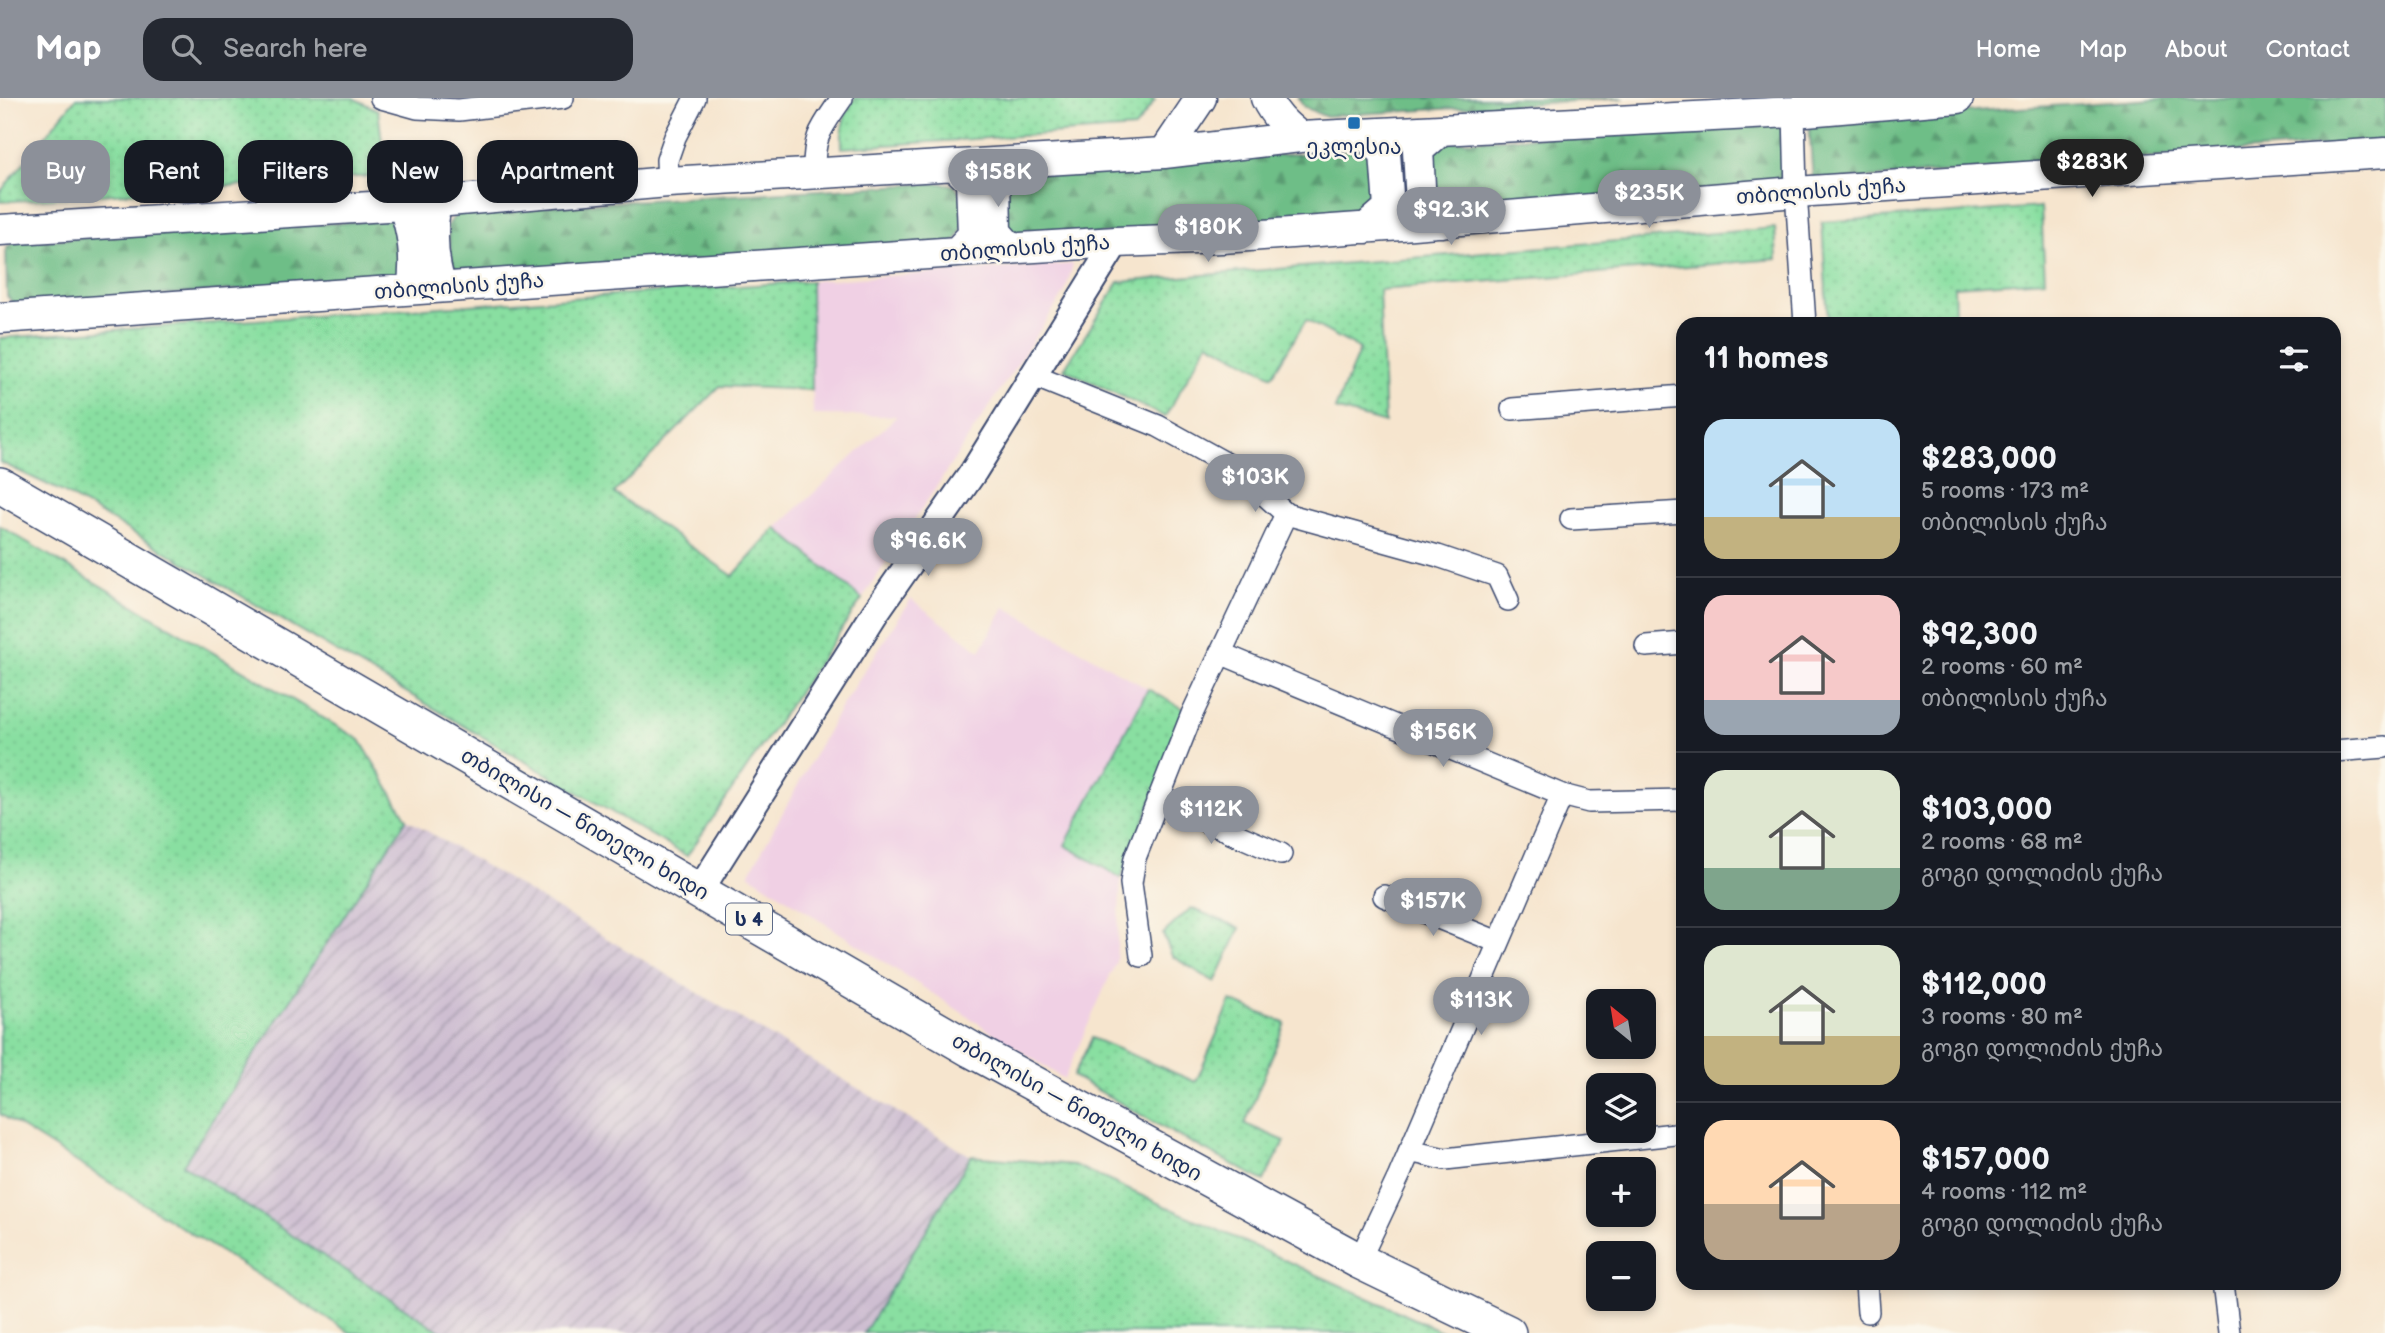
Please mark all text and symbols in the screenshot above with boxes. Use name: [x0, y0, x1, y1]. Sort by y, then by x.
search box: [143, 18, 633, 81]
text: Map: [35, 29, 101, 69]
icon: search: [167, 30, 205, 68]
text: Search here: [223, 34, 367, 65]
text: Home: [1976, 35, 2041, 64]
text: Map: [2079, 35, 2127, 64]
text: About: [2165, 35, 2227, 64]
text: Contact: [2265, 35, 2350, 64]
marker: ეკლესია: [1346, 115, 1362, 131]
place label: ეკლესია: [1306, 135, 1402, 160]
chip: Buy: [21, 140, 110, 203]
chip: Rent: [124, 140, 224, 203]
chip: Filters: [238, 140, 353, 203]
chip: New: [367, 140, 463, 203]
chip: Apartment: [477, 140, 638, 203]
pin: $283K: [2043, 140, 2141, 199]
text: $283K: [2056, 148, 2128, 176]
pin: $158K: [949, 150, 1047, 209]
text: $158K: [964, 158, 1032, 186]
pin: $235K: [1600, 170, 1698, 230]
street label: თბილისის ქუჩა: [1735, 173, 1907, 210]
text: $235K: [1614, 179, 1684, 207]
pin: $92.3K: [1394, 188, 1508, 247]
text: $92.3K: [1413, 196, 1489, 224]
pin: $180K: [1159, 204, 1257, 264]
text: $180K: [1174, 213, 1242, 241]
street label: თბილისის ქუჩა: [939, 230, 1111, 267]
street label: თბილისის ქუჩა: [373, 268, 545, 305]
icon: filters: [2275, 340, 2313, 378]
text: 11 homes: [1704, 341, 1828, 377]
text: $283,000: [1921, 441, 2057, 477]
icon: home: [1760, 447, 1844, 531]
pin: $103K: [1206, 454, 1304, 514]
text: $103K: [1221, 463, 1289, 491]
text: 5 rooms · 173 m²: [1921, 477, 2089, 505]
text: თბილისის ქუჩა: [1921, 509, 2108, 537]
pin: $96.6K: [871, 518, 985, 578]
text: $96.6K: [889, 527, 967, 555]
text: $92,300: [1921, 617, 2038, 653]
icon: home: [1760, 623, 1844, 707]
text: 2 rooms · 60 m²: [1921, 653, 2083, 681]
text: თბილისის ქუჩა: [1921, 685, 2108, 713]
pin: $156K: [1394, 710, 1492, 769]
text: $156K: [1409, 718, 1477, 746]
street label: თბილისი — წითელი ხიდი: [456, 743, 713, 906]
pin: $112K: [1162, 786, 1260, 846]
text: $103,000: [1921, 792, 2052, 828]
text: $112K: [1179, 795, 1243, 823]
icon: home: [1760, 798, 1844, 882]
text: 2 rooms · 68 m²: [1921, 828, 2083, 856]
text: გოგი დოლიძის ქუჩა: [1921, 860, 2163, 888]
pin: $157K: [1384, 878, 1482, 938]
text: $157K: [1400, 887, 1466, 915]
road number: ს 4: [726, 904, 772, 934]
text: $112,000: [1921, 967, 2047, 1003]
icon: home: [1760, 973, 1844, 1057]
pin: $113K: [1432, 978, 1530, 1037]
text: $113K: [1449, 986, 1513, 1014]
north arrow: [1586, 989, 1656, 1059]
map controls: [1586, 989, 1656, 1311]
text: 3 rooms · 80 m²: [1921, 1003, 2083, 1031]
street label: თბილისი — წითელი ხიდი: [947, 1028, 1206, 1187]
text: გოგი დოლიძის ქუჩა: [1921, 1035, 2163, 1063]
button: layers: [1586, 1073, 1656, 1143]
text: $157,000: [1921, 1142, 2050, 1178]
icon: home: [1760, 1148, 1844, 1232]
button: +: [1586, 1157, 1656, 1227]
text: 4 rooms · 112 m²: [1921, 1178, 2087, 1206]
text: გოგი დოლიძის ქუჩა: [1921, 1210, 2163, 1238]
button: −: [1586, 1241, 1656, 1311]

